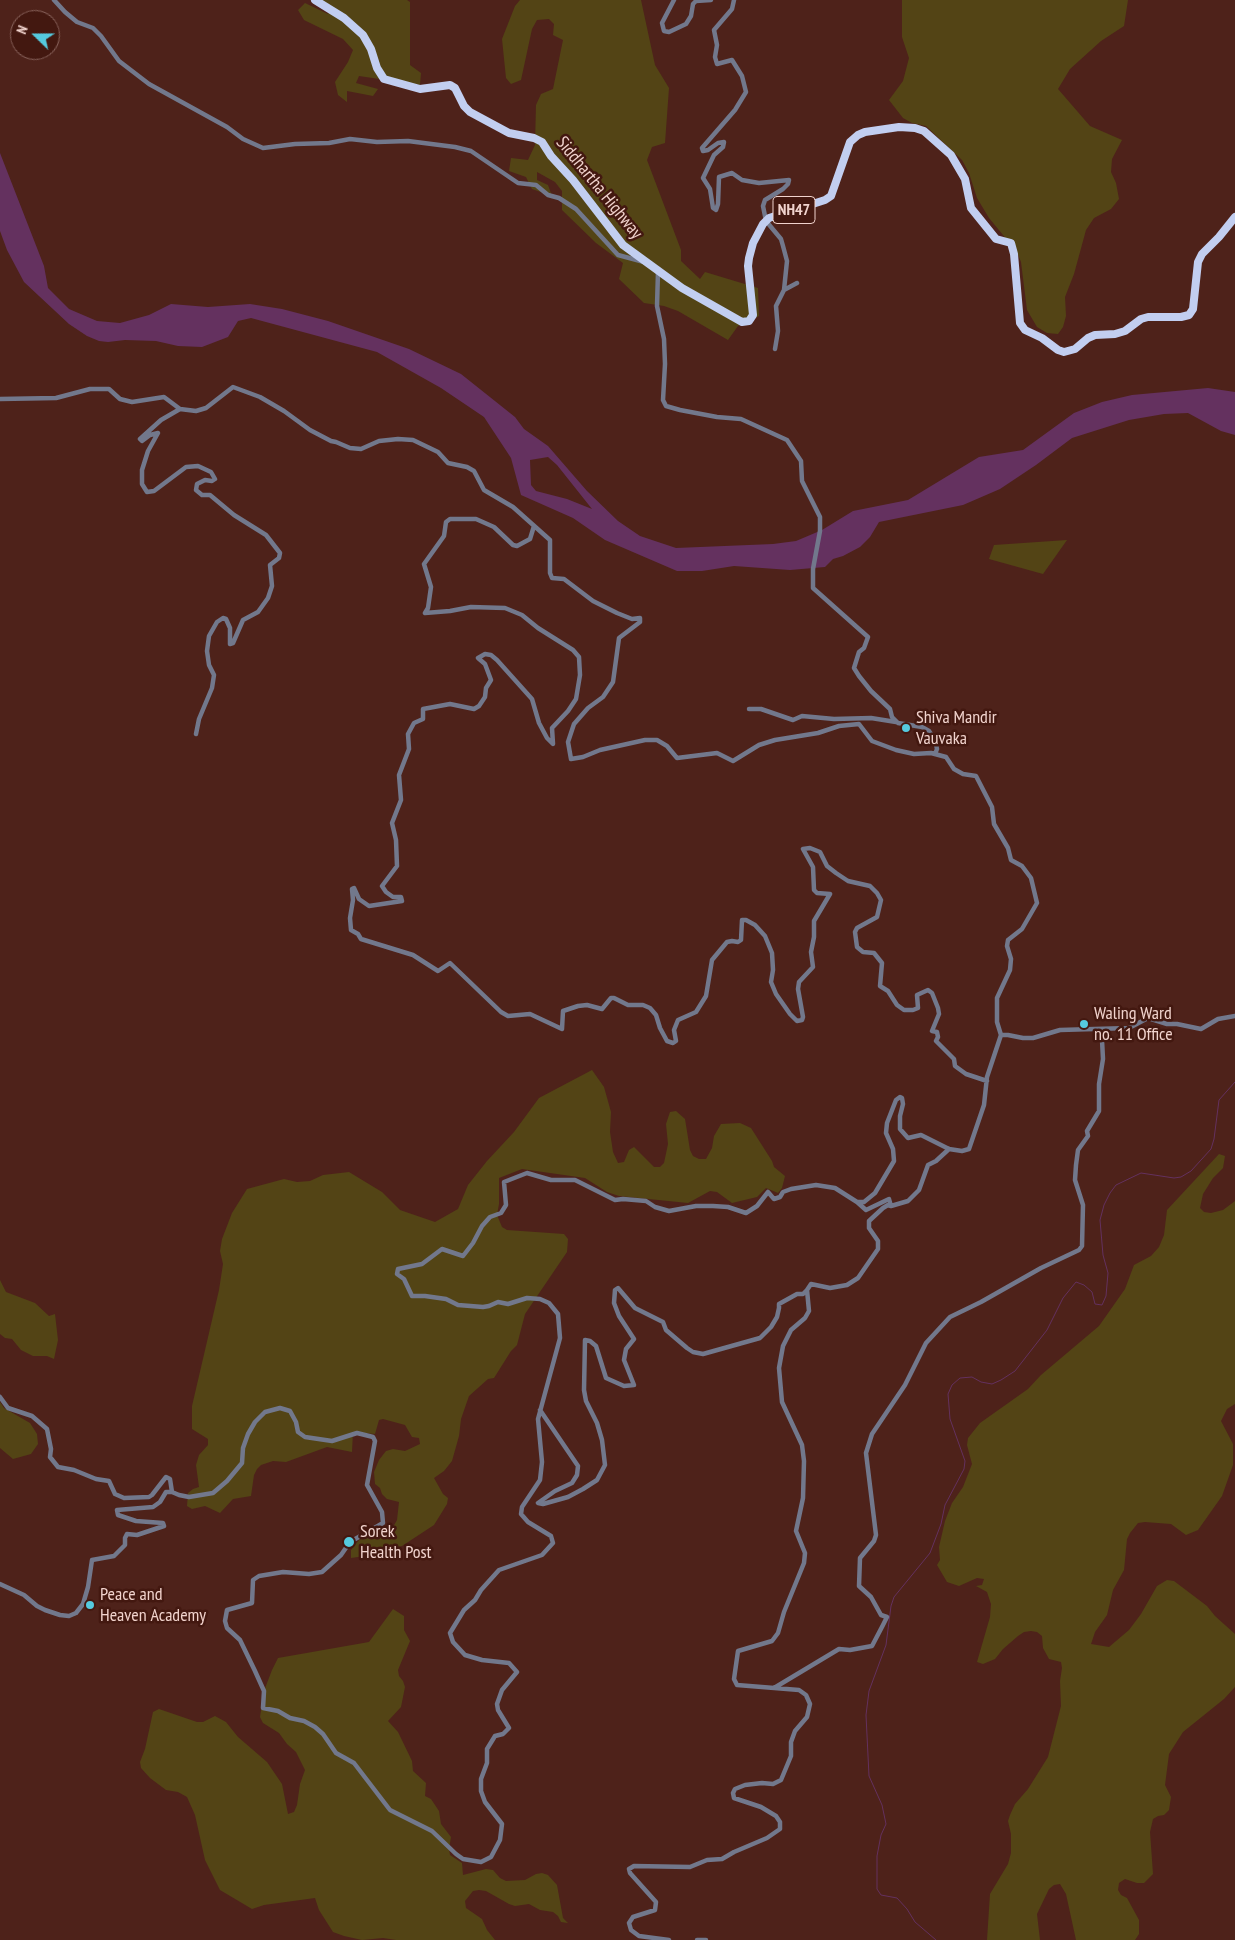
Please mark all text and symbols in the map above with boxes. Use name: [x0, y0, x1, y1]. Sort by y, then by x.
north arrow: [10, 10, 60, 60]
text: N: [12, 23, 32, 37]
street label: Siddhartha Highway: [551, 132, 647, 244]
road number: NH47: [773, 196, 815, 224]
place label: Shiva Mandir Vauvaka: [916, 707, 997, 750]
marker: Shiva Mandir Vauvaka: [900, 722, 912, 734]
place label: Waling Ward no. 11 Office: [1094, 1003, 1173, 1046]
marker: Waling Ward no. 11 Office: [1078, 1018, 1090, 1030]
place label: Sorek Health Post: [360, 1521, 432, 1564]
marker: Sorek Health Post: [342, 1535, 356, 1549]
place label: Peace and Heaven Academy: [100, 1584, 206, 1626]
marker: Peace and Heaven Academy: [84, 1599, 96, 1611]

